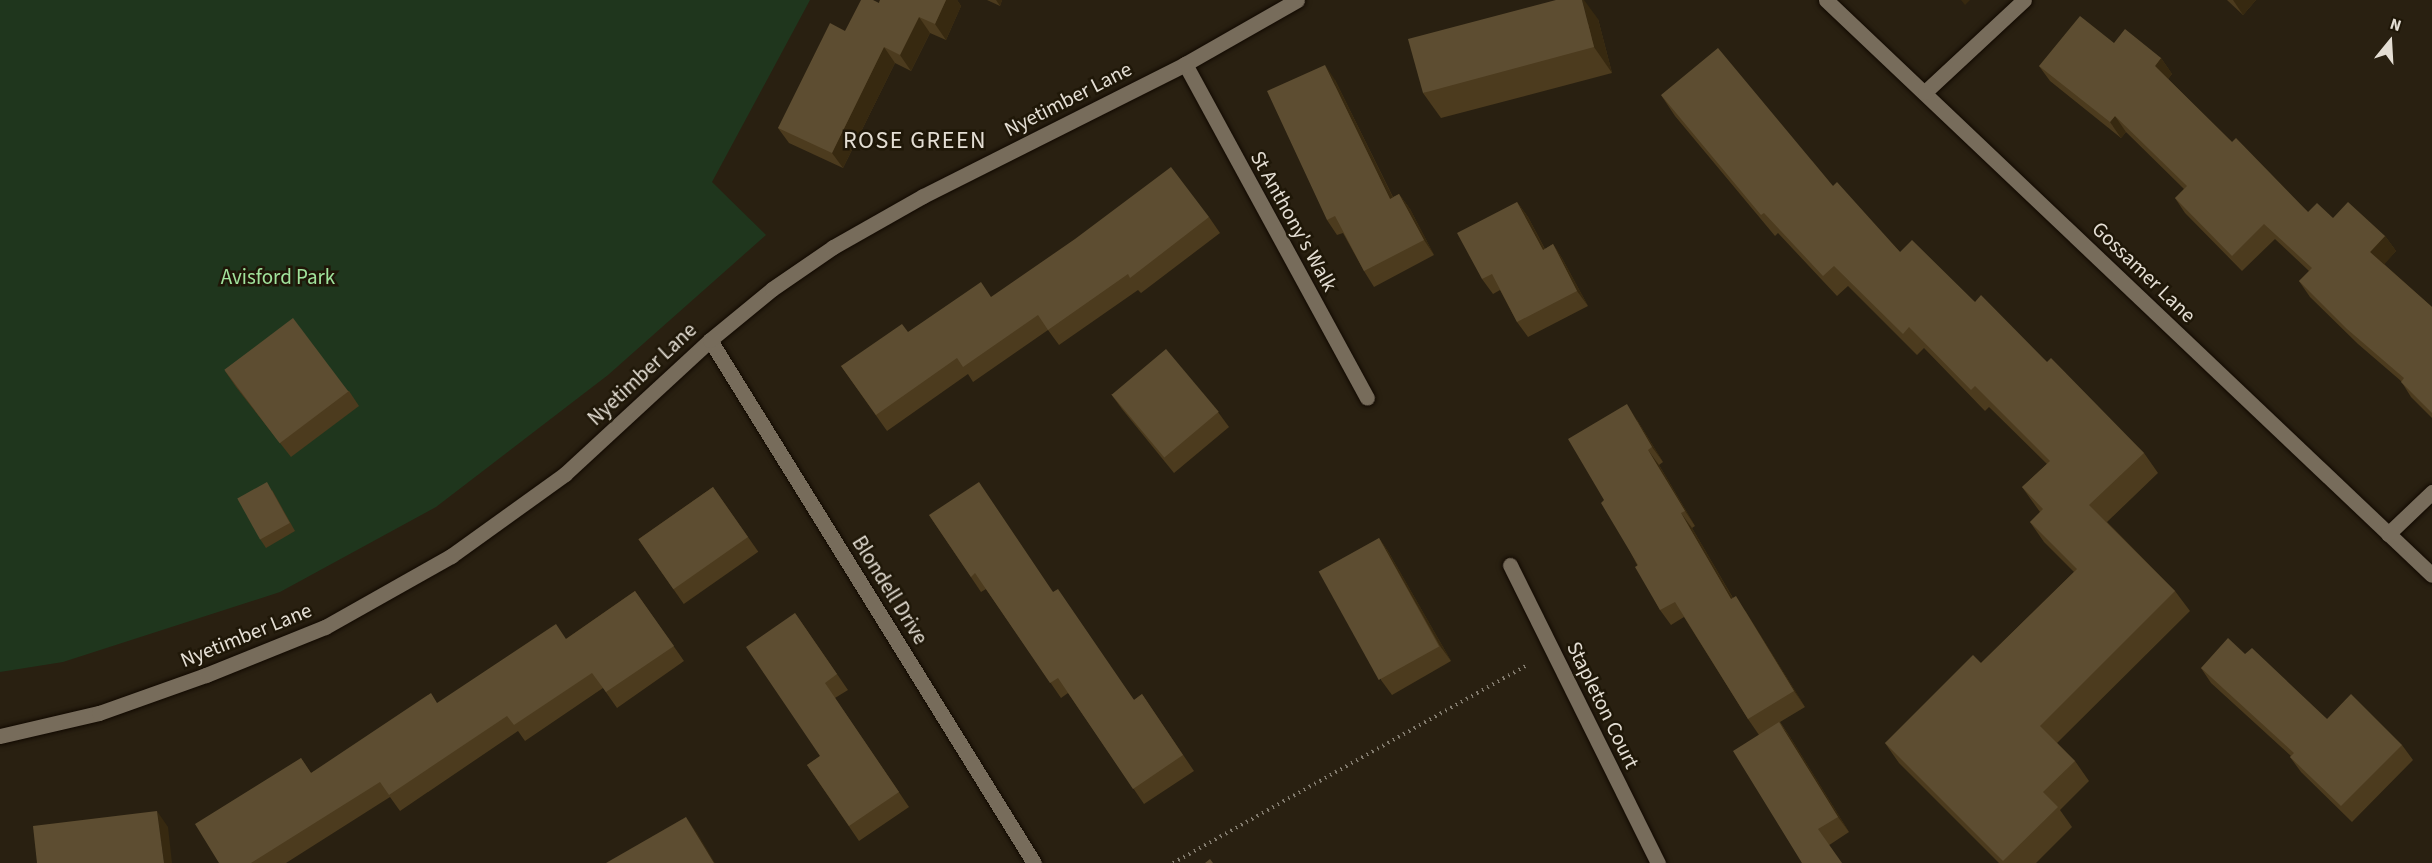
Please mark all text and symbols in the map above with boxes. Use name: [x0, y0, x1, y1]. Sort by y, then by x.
north arrow: [2360, 12, 2420, 72]
text: N: [2387, 13, 2404, 37]
street label: Nyetimber Lane: [1000, 56, 1136, 142]
district label: ROSE GREEN: [843, 127, 987, 155]
street label: St Anthony's Walk: [1245, 146, 1343, 296]
street label: Gossamer Lane: [2087, 216, 2201, 328]
park label: Avisford Park: [221, 264, 335, 290]
street label: Nyetimber Lane: [582, 317, 702, 431]
street label: Blondell Drive: [847, 531, 933, 649]
street label: Nyetimber Lane: [177, 597, 315, 673]
street label: Stapleton Court: [1561, 637, 1645, 773]

